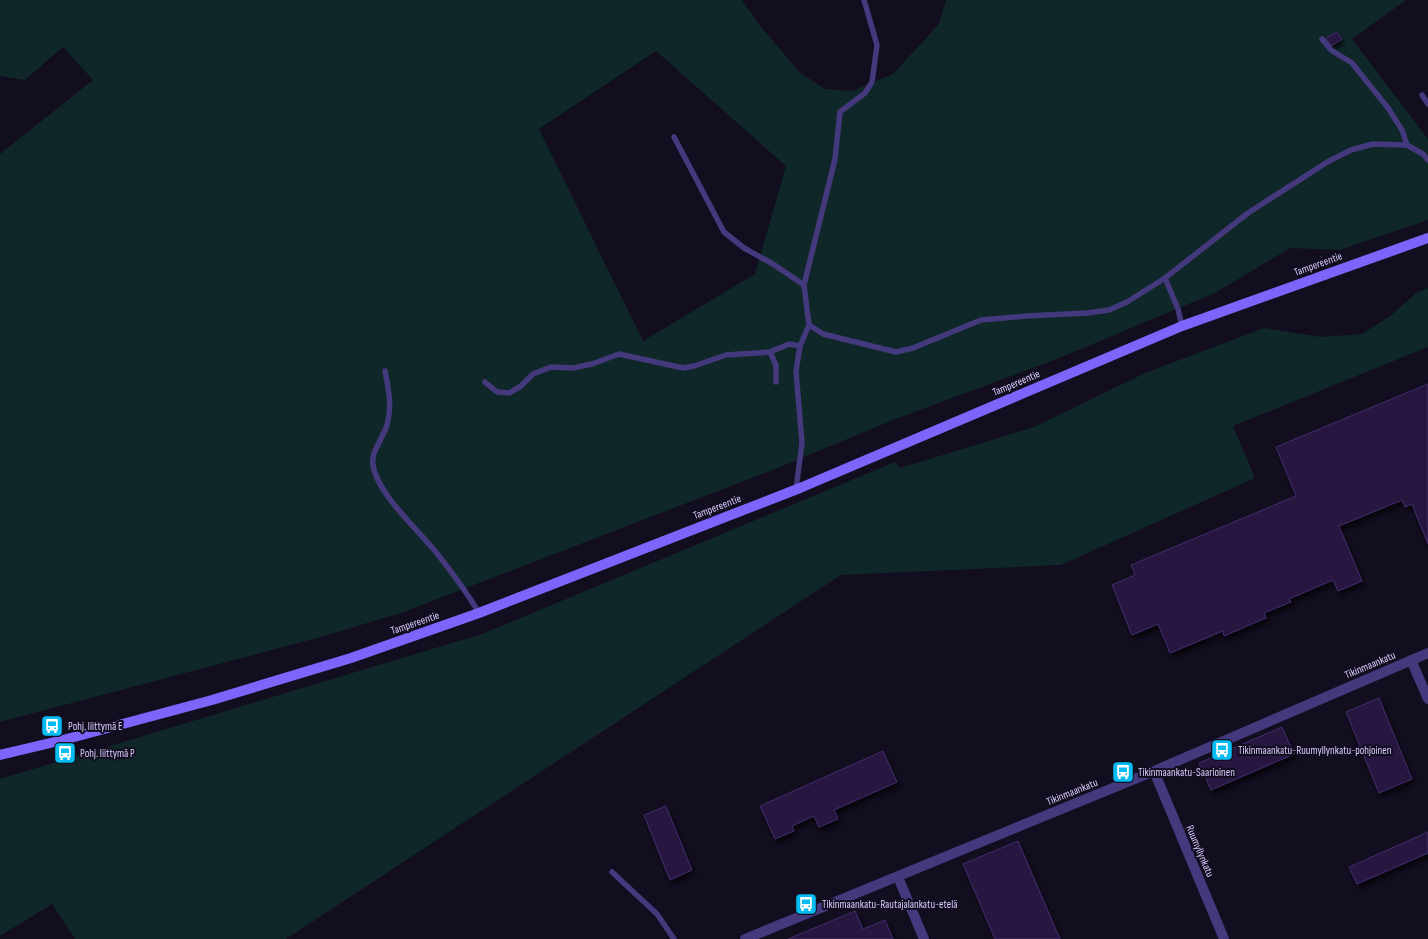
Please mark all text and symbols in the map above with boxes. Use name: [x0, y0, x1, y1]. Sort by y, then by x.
street label: Tampereentie: [1292, 249, 1344, 279]
street label: Tampereentie: [990, 367, 1042, 399]
street label: Tampereentie: [691, 492, 743, 522]
street label: Tampereentie: [389, 609, 441, 637]
street label: Tikinmaankatu: [1343, 648, 1398, 682]
bus stop icon: Pohj. liittymä E: [39, 713, 65, 739]
place label: Pohj. liittymä E: [68, 720, 123, 733]
bus stop icon: Tikinmaankatu-Ruumyllynkatu-pohjoinen: [1209, 737, 1235, 763]
bus stop icon: Pohj. liittymä P: [52, 740, 78, 766]
place label: Tikinmaankatu-Ruumyllynkatu-pohjoinen: [1238, 744, 1392, 757]
place label: Pohj. liittymä P: [80, 747, 135, 760]
bus stop icon: Tikinmaankatu-Saarioinen: [1110, 759, 1136, 785]
place label: Tikinmaankatu-Saarioinen: [1138, 766, 1235, 779]
street label: Tikinmaankatu: [1044, 776, 1100, 808]
street label: Ruumyllynkatu: [1183, 823, 1217, 879]
bus stop icon: Tikinmaankatu-Rautajalankatu-etelä: [793, 891, 819, 917]
place label: Tikinmaankatu-Rautajalankatu-etelä: [822, 898, 957, 911]

